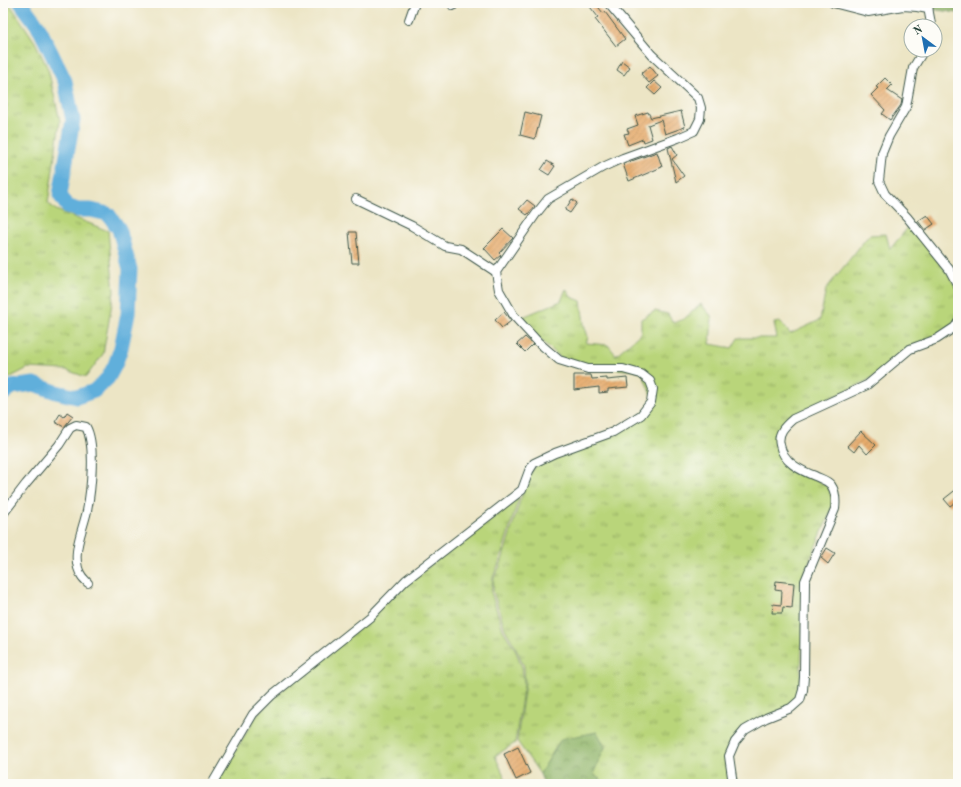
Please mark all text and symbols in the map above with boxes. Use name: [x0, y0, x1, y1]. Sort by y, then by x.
north arrow: [903, 18, 943, 58]
text: N: [912, 24, 925, 38]

